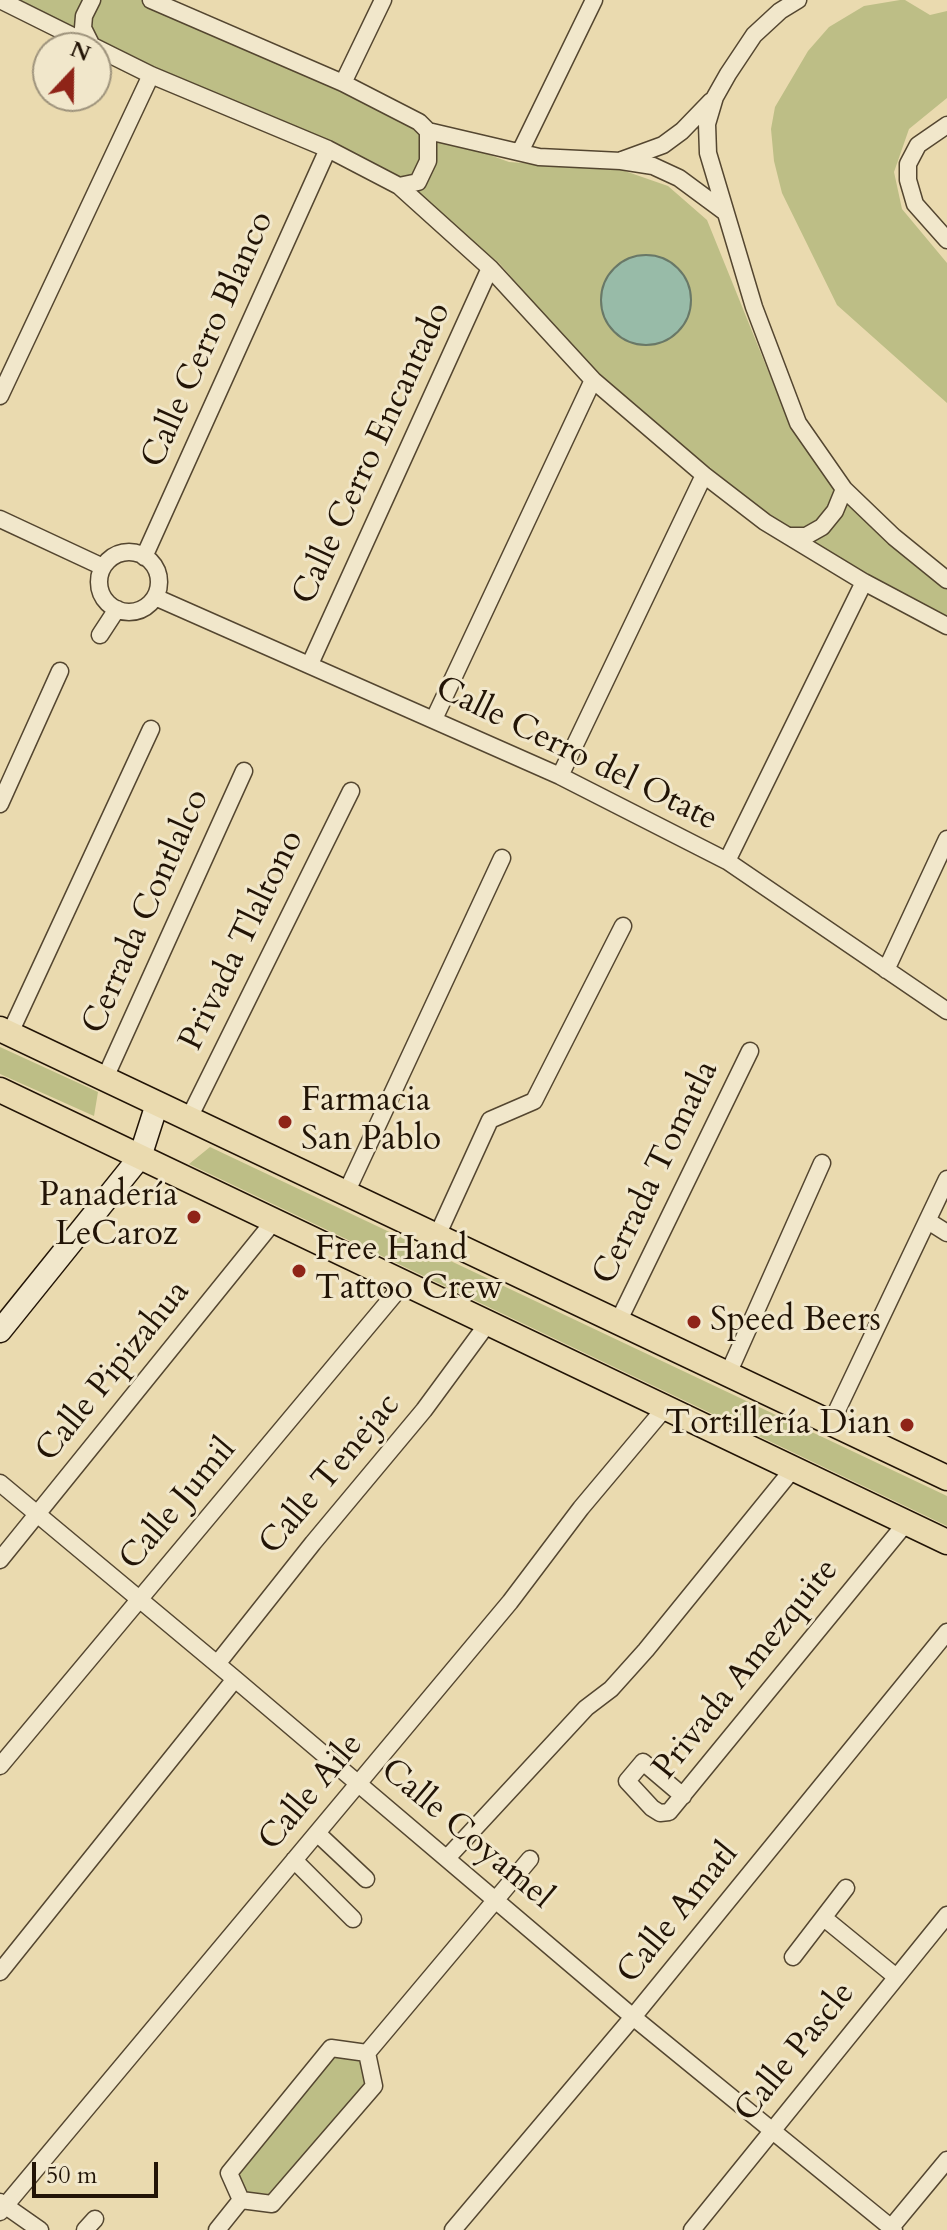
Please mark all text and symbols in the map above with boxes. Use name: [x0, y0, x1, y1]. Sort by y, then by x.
north arrow: [32, 32, 112, 112]
text: N: [66, 34, 95, 69]
street label: Calle Cerro Blanco: [134, 206, 284, 474]
street label: Calle Cerro Encantado: [285, 297, 461, 611]
street label: Calle Cerro del Otate: [428, 669, 724, 841]
street label: Cerrada Contlalco: [75, 783, 219, 1041]
street label: Privada Tlaltono: [172, 824, 314, 1058]
street label: Cerrada Tomatla: [585, 1055, 729, 1291]
place label: Farmacia San Pablo: [301, 1082, 441, 1162]
marker: Farmacia San Pablo: [276, 1113, 294, 1131]
place label: Panadería LeCaroz: [39, 1177, 178, 1256]
marker: Panadería LeCaroz: [185, 1208, 203, 1226]
place label: Free Hand Tattoo Crew: [315, 1231, 503, 1310]
marker: Free Hand Tattoo Crew: [290, 1262, 308, 1280]
street label: Calle Pipizahua: [28, 1273, 200, 1471]
place label: Speed Beers: [710, 1302, 881, 1342]
marker: Speed Beers: [685, 1313, 703, 1331]
street label: Calle Tenejac: [252, 1386, 410, 1564]
place label: Tortillería Dian: [665, 1405, 891, 1445]
marker: Tortillería Dian: [898, 1416, 916, 1434]
street label: Calle Jumil: [112, 1431, 246, 1579]
street label: Privada Amezquite: [646, 1551, 848, 1789]
street label: Calle Aile: [251, 1726, 373, 1860]
street label: Calle Coyamel: [372, 1751, 560, 1919]
street label: Calle Amatl: [610, 1835, 748, 1993]
street label: Calle Pascle: [727, 1975, 865, 2131]
scale bar: [36, 2146, 162, 2196]
text: 50 m: [46, 2159, 97, 2192]

